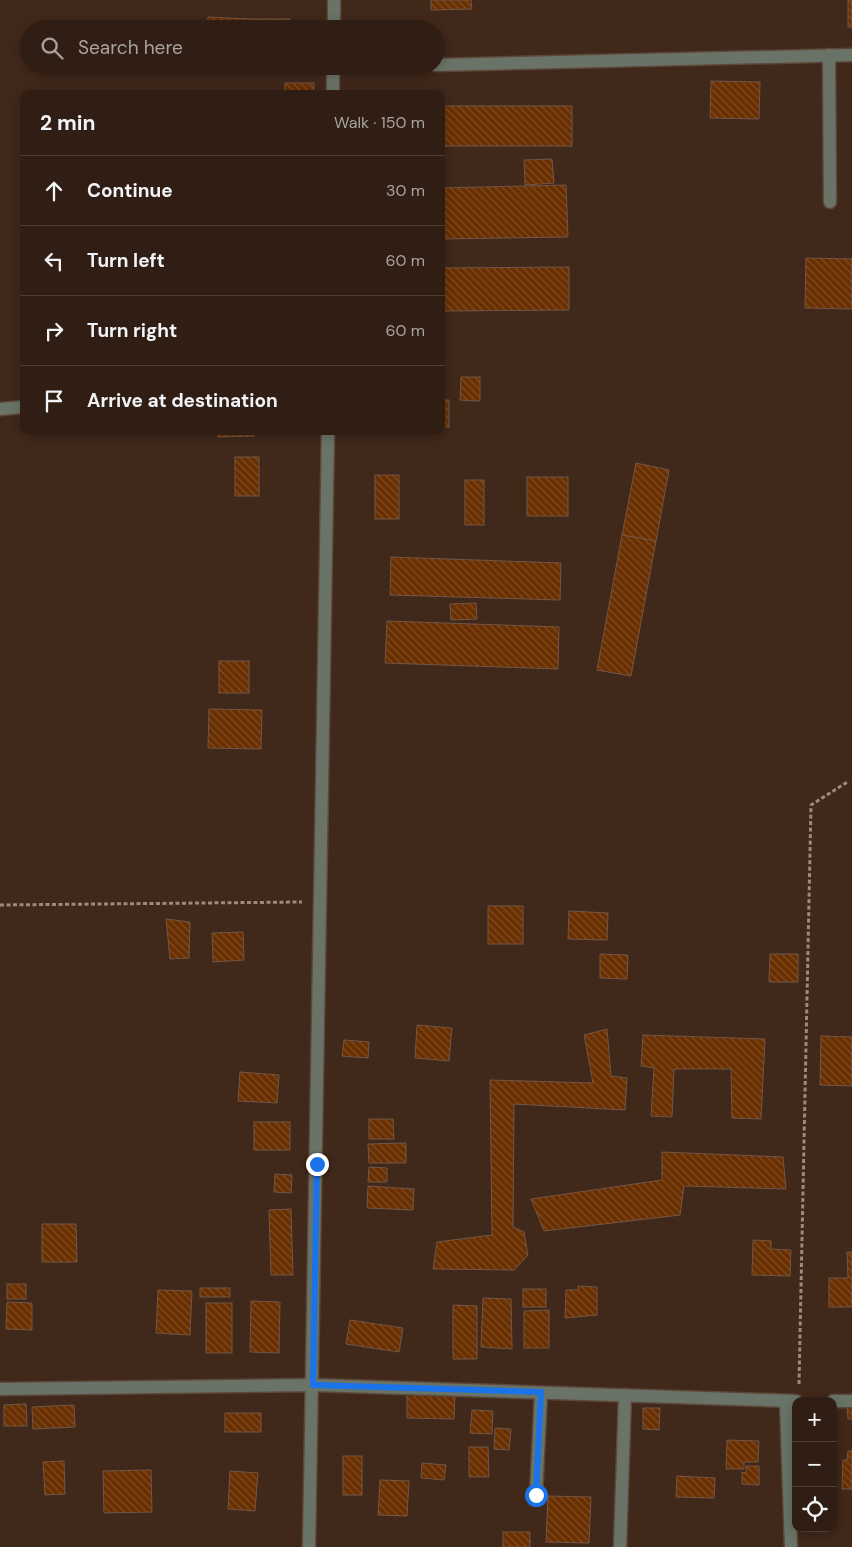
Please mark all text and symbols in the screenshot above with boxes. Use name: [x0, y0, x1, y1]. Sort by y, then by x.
search box: [20, 20, 445, 75]
icon: search: [38, 34, 66, 62]
text: Search here: [78, 35, 183, 60]
text: 2 min: [40, 109, 96, 137]
text: Walk · 150 m: [334, 112, 425, 133]
icon: ahead: [40, 177, 68, 205]
text: Continue: [87, 178, 173, 203]
text: 30 m: [386, 180, 425, 201]
icon: left: [40, 247, 68, 275]
text: Turn left: [87, 248, 165, 273]
text: 60 m: [385, 250, 425, 271]
icon: right: [40, 317, 68, 345]
text: Turn right: [87, 318, 177, 343]
text: 60 m: [385, 320, 425, 341]
icon: arrive: [40, 387, 68, 415]
text: Arrive at destination: [87, 388, 278, 413]
route end: [306, 1153, 329, 1176]
map controls: [792, 1397, 837, 1532]
button: +: [792, 1397, 837, 1442]
button: −: [792, 1442, 837, 1487]
route start: [525, 1484, 548, 1507]
button: locate: [792, 1487, 837, 1532]

